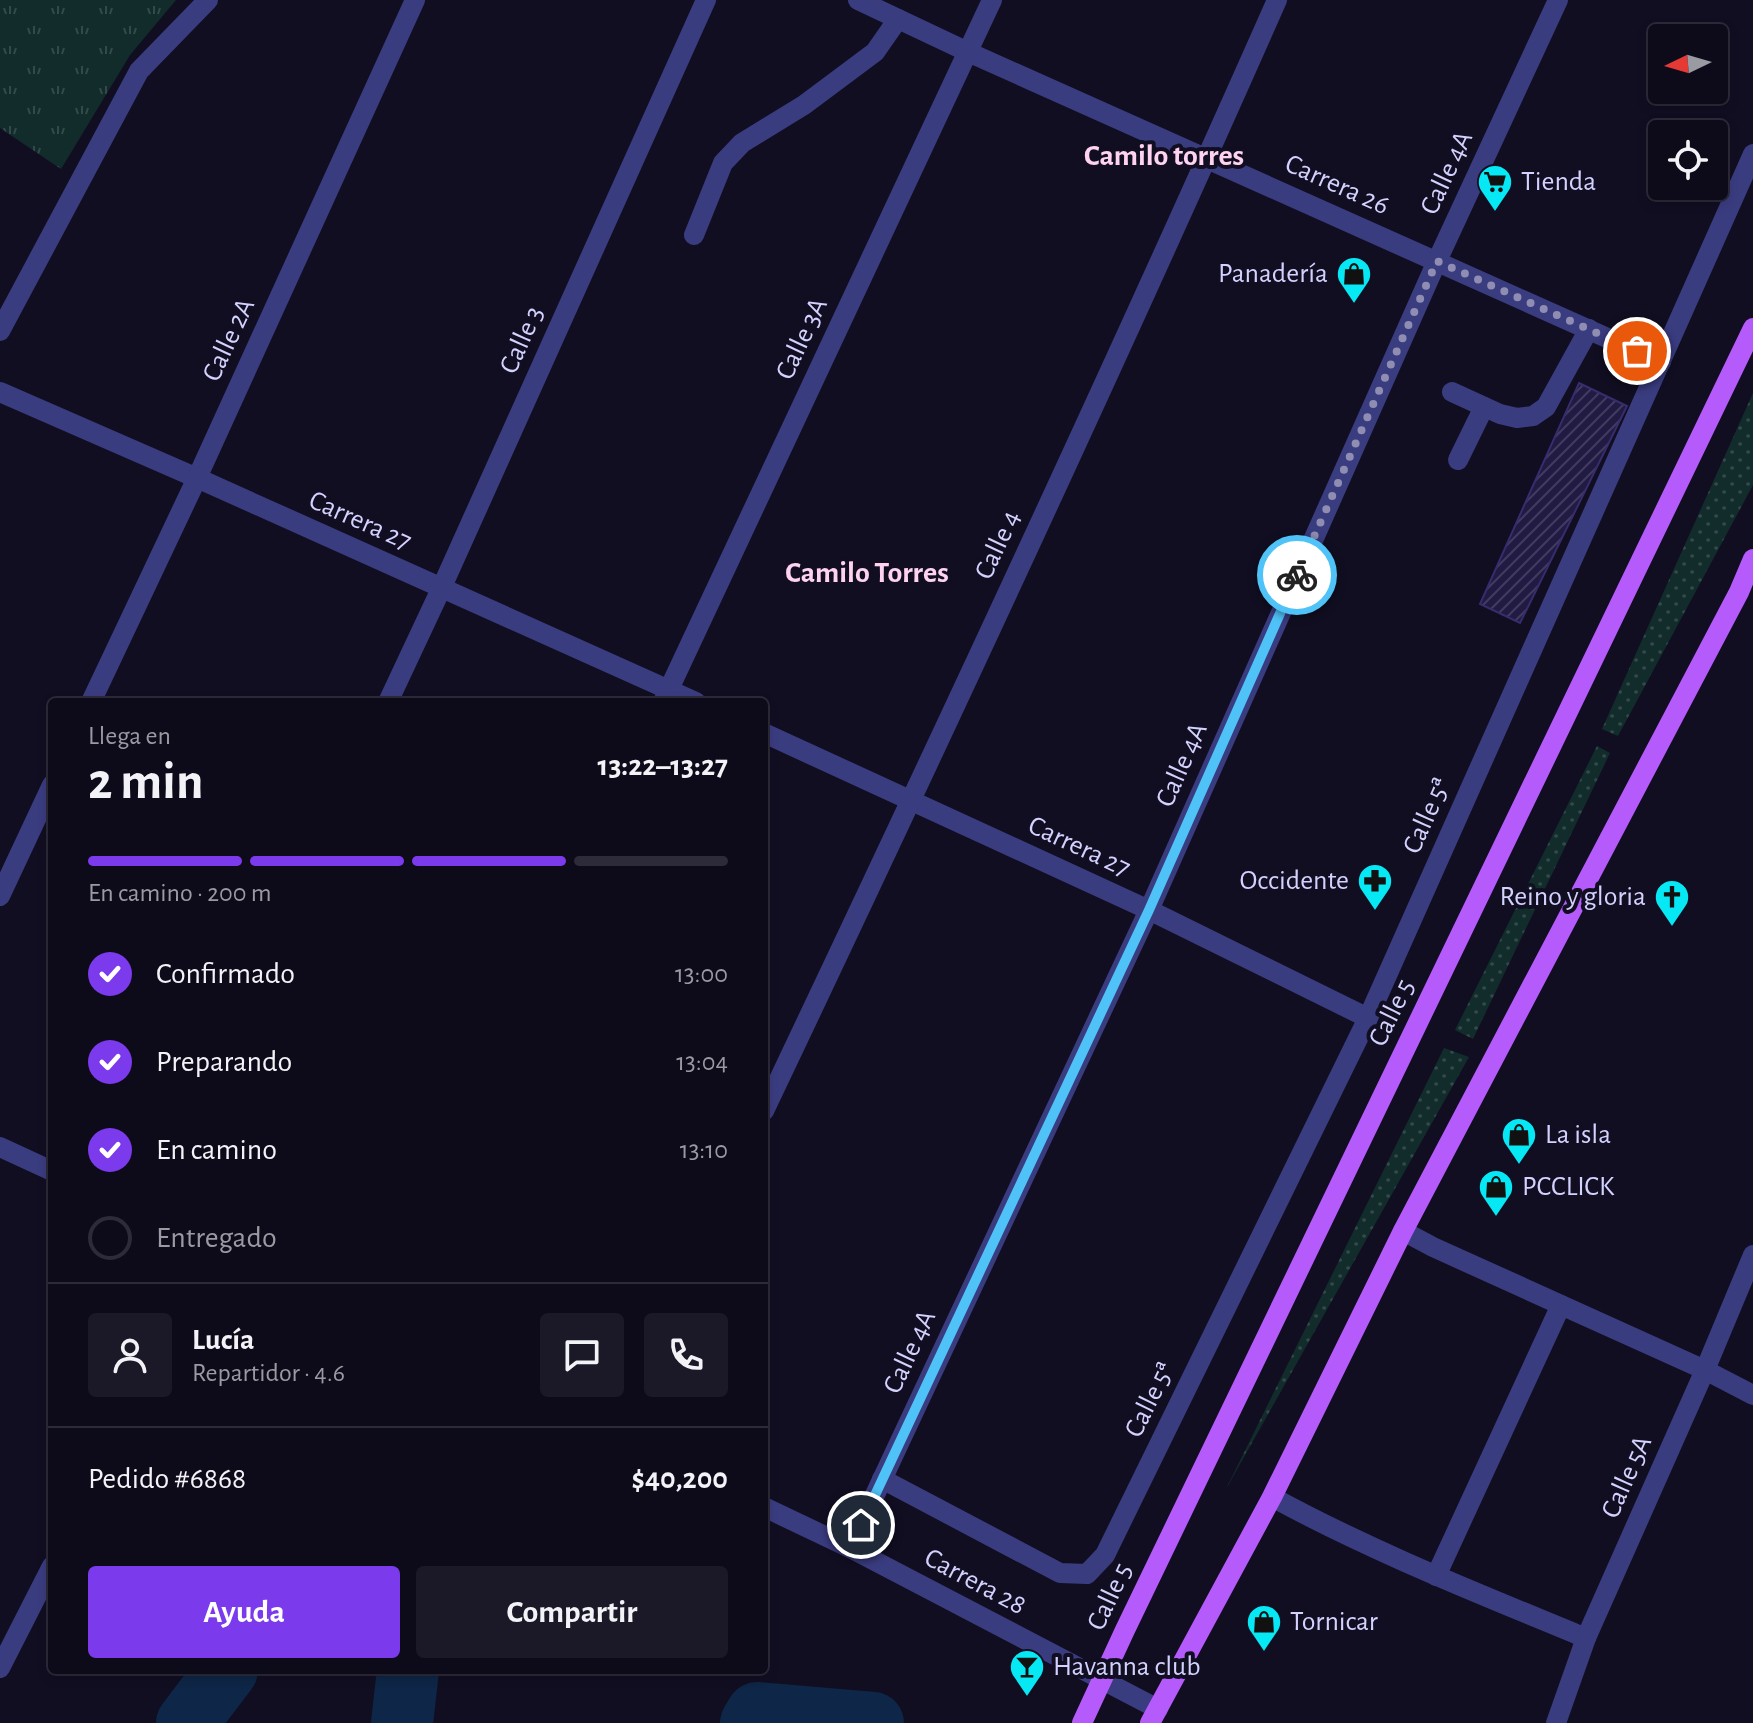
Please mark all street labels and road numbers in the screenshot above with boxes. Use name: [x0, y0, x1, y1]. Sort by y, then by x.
street label: Calle 4A: [1416, 127, 1478, 219]
street label: Carrera 26: [1281, 150, 1393, 220]
street label: Calle 2A: [198, 294, 260, 386]
street label: Calle 3A: [771, 294, 833, 384]
street label: Calle 3: [495, 302, 549, 378]
street label: Carrera 27: [305, 486, 415, 556]
street label: Calle 4: [970, 506, 1026, 584]
street label: Calle 4A: [1151, 719, 1213, 811]
street label: Calle 5ª: [1398, 774, 1456, 858]
street label: Carrera 27: [1024, 811, 1134, 883]
street label: Calle 5: [1364, 975, 1420, 1051]
street label: Calle 4A: [879, 1306, 941, 1398]
street label: Calle 5ª: [1120, 1358, 1180, 1442]
street label: Calle 5A: [1597, 1432, 1657, 1522]
street label: Carrera 28: [920, 1544, 1030, 1620]
street label: Calle 5: [1082, 1559, 1138, 1635]

